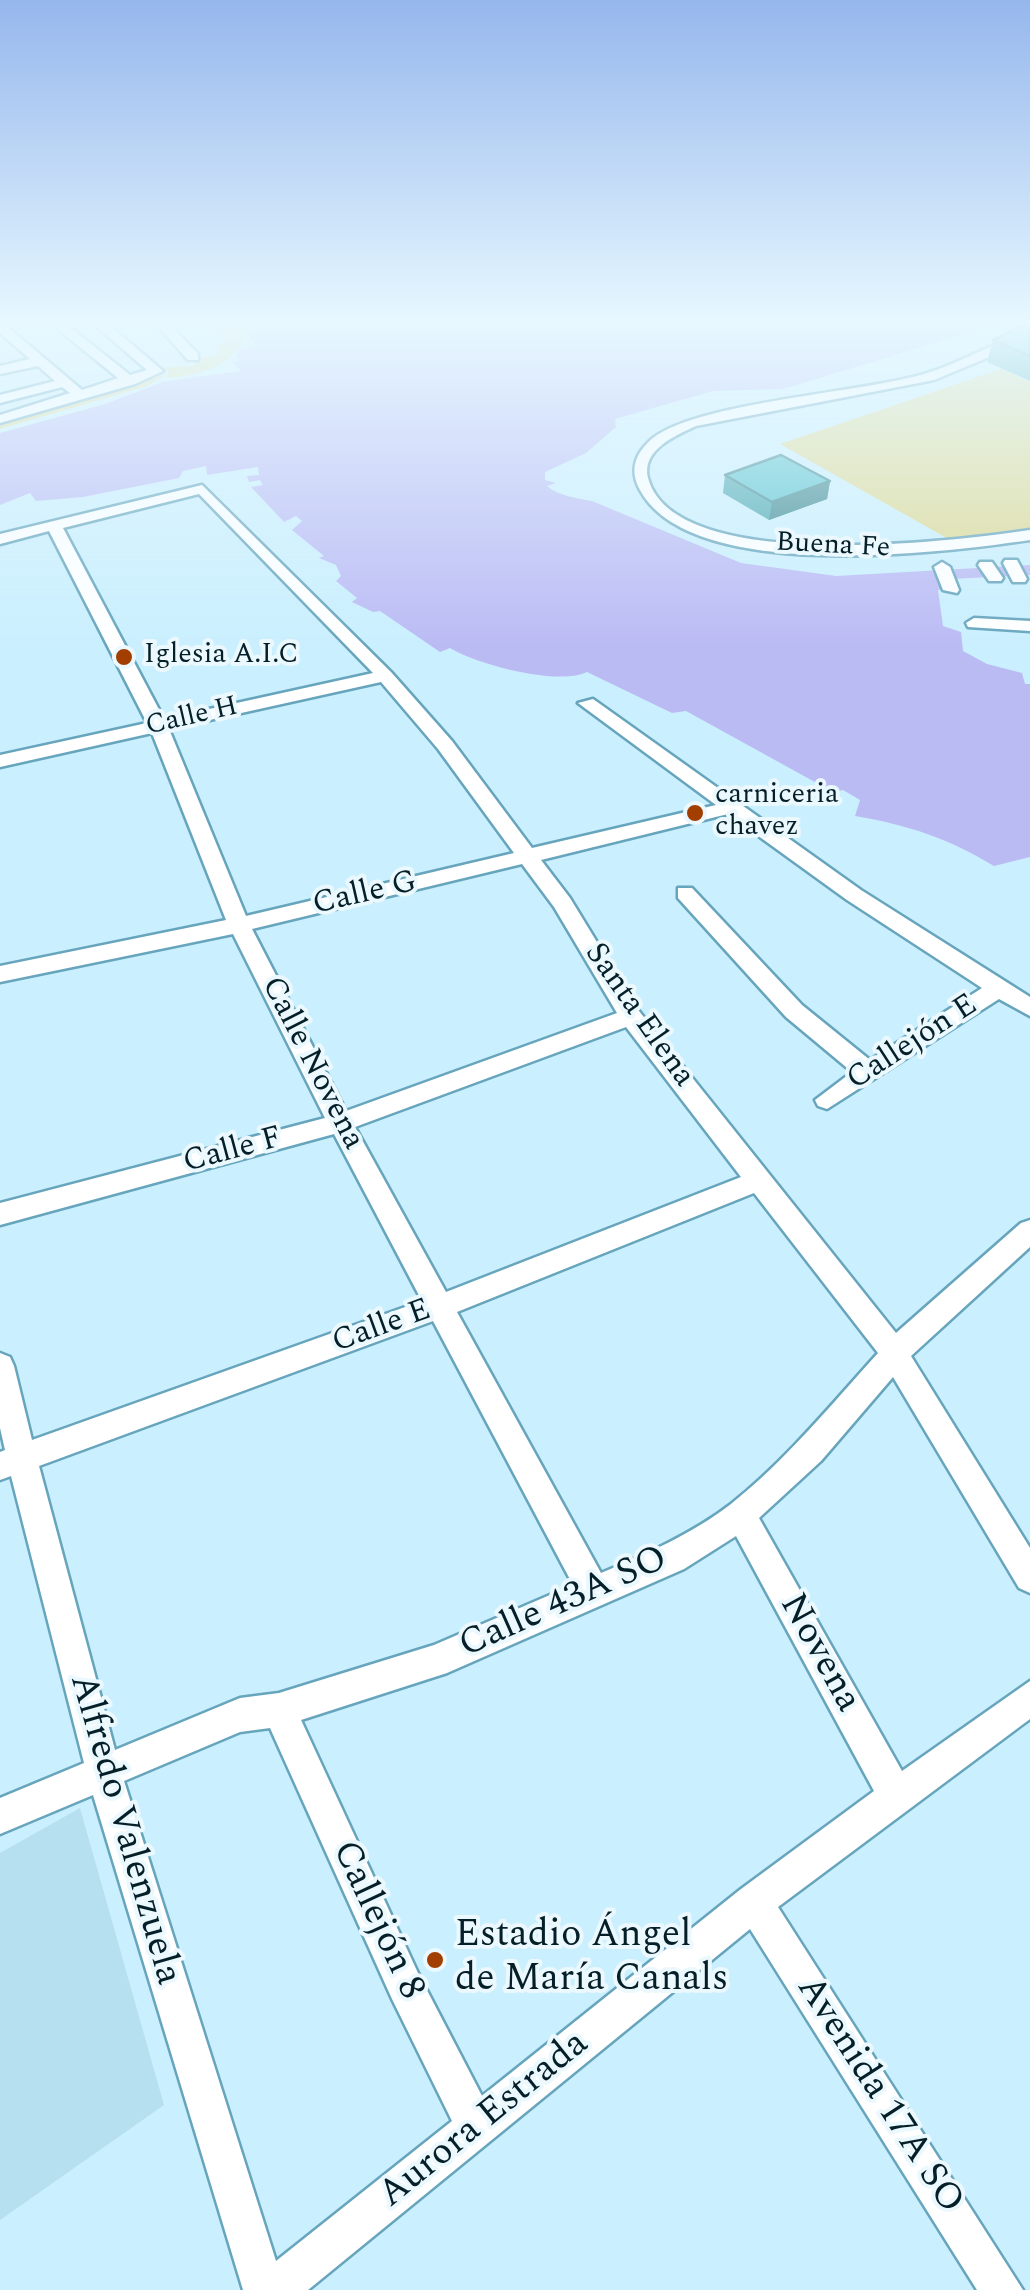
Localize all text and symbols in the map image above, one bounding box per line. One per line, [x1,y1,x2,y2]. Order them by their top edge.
street label: Buena Fe [775,527,891,567]
place label: Iglesia A.I.C [144,640,299,674]
marker: Iglesia A.I.C [113,646,135,668]
street label: Calle H [143,691,241,745]
place label: carniceria chavez [715,780,839,846]
marker: carniceria chavez [684,802,706,824]
street label: Calle G [309,864,421,926]
street label: Santa Elena [574,937,702,1095]
street label: Calle Novena [251,971,371,1157]
street label: Callejón E [841,988,985,1100]
street label: Calle F [179,1120,287,1184]
street label: Calle E [328,1293,436,1363]
street label: Calle 43A SO [453,1538,675,1670]
street label: Novena [767,1587,869,1721]
street label: Alfredo Valenzuela [57,1669,189,1991]
street label: Callejón 8 [319,1834,433,2008]
place label: Estadio Ángel de María Canals [455,1915,728,2005]
marker: Estadio Ángel de María Canals [424,1949,446,1971]
street label: Avenida 17A SO [784,1969,972,2223]
street label: Aurora Estrada [371,2022,599,2220]

